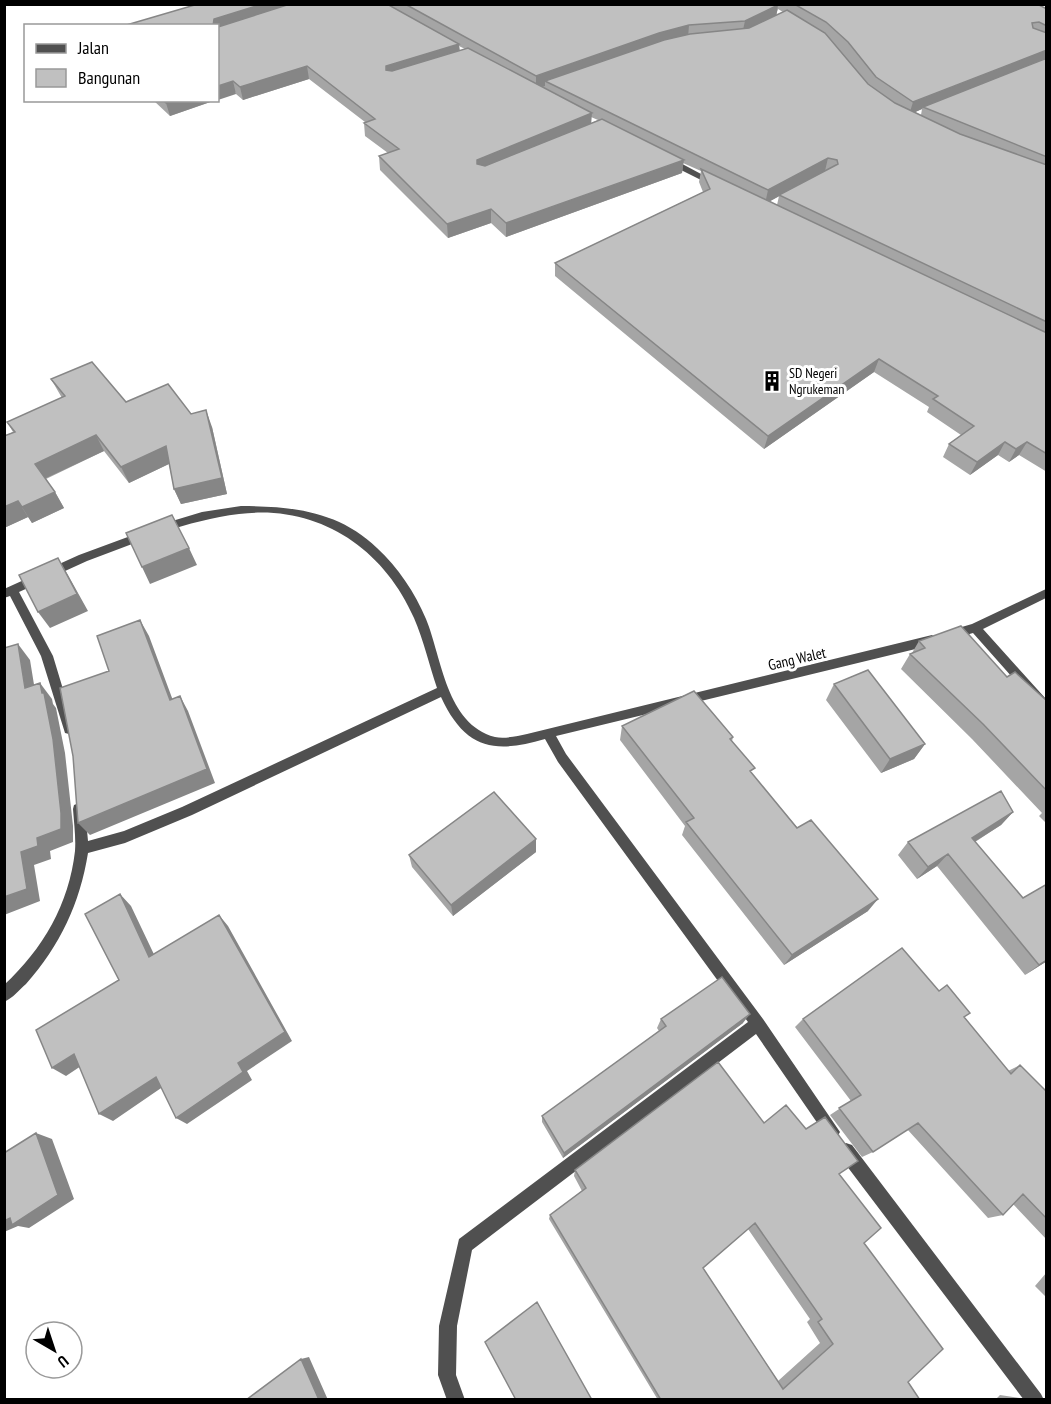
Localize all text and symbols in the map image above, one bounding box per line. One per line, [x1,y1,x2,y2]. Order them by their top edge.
legend [24,24,219,102]
text: Jalan [77,36,109,59]
text: Bangunan [78,66,140,89]
place label: SD Negeri Ngrukeman [789,364,844,398]
building icon: SD Negeri Ngrukeman [760,369,784,393]
street label: Gang Walet [766,643,828,674]
north arrow [24,1320,84,1380]
text: U [54,1351,73,1372]

